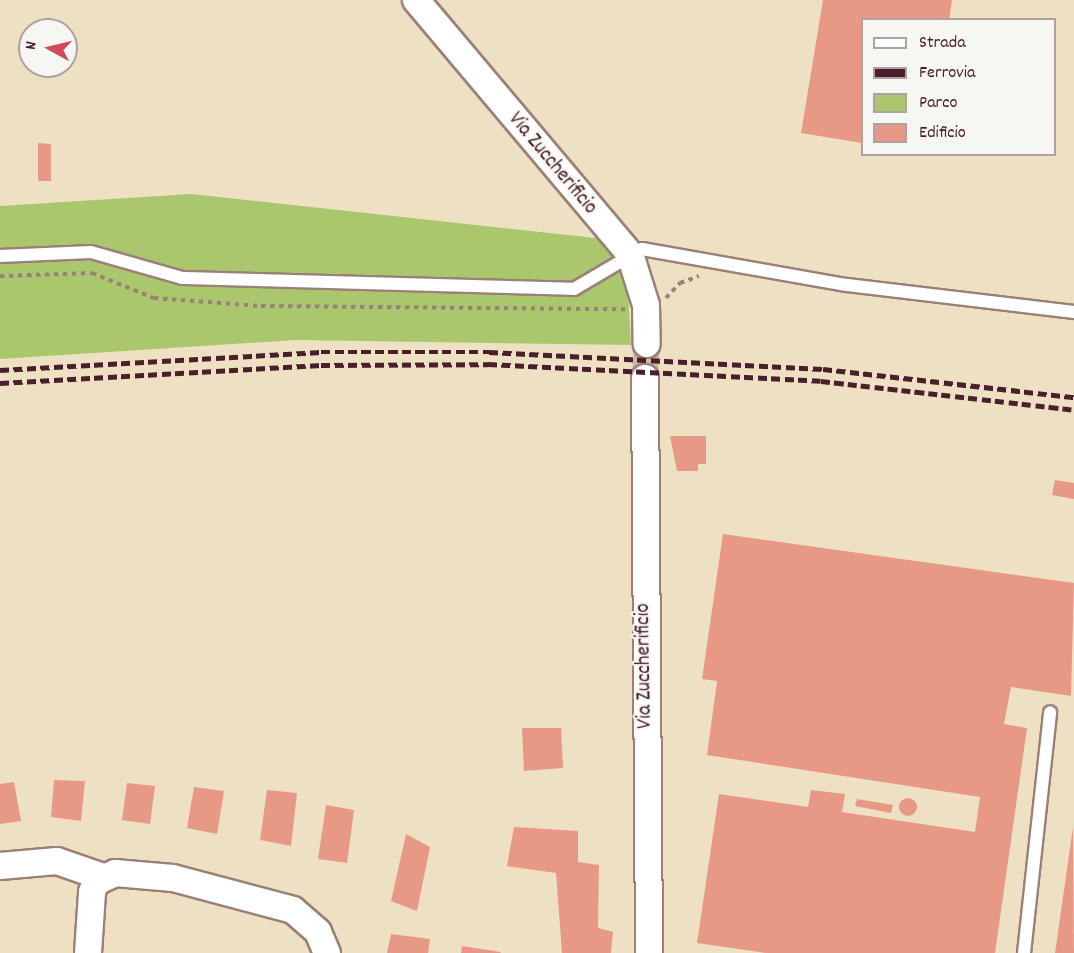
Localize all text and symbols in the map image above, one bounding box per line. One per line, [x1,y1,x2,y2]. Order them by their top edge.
north arrow [18,18,78,78]
legend [861,18,1056,156]
text: Strada [919,31,966,56]
text: N [20,40,44,51]
text: Ferrovia [919,61,976,86]
text: Parco [919,91,958,116]
street label: Via Zuccherificio [502,108,602,220]
text: Edificio [919,121,966,146]
street label: Via Zuccherificio [631,603,659,729]

